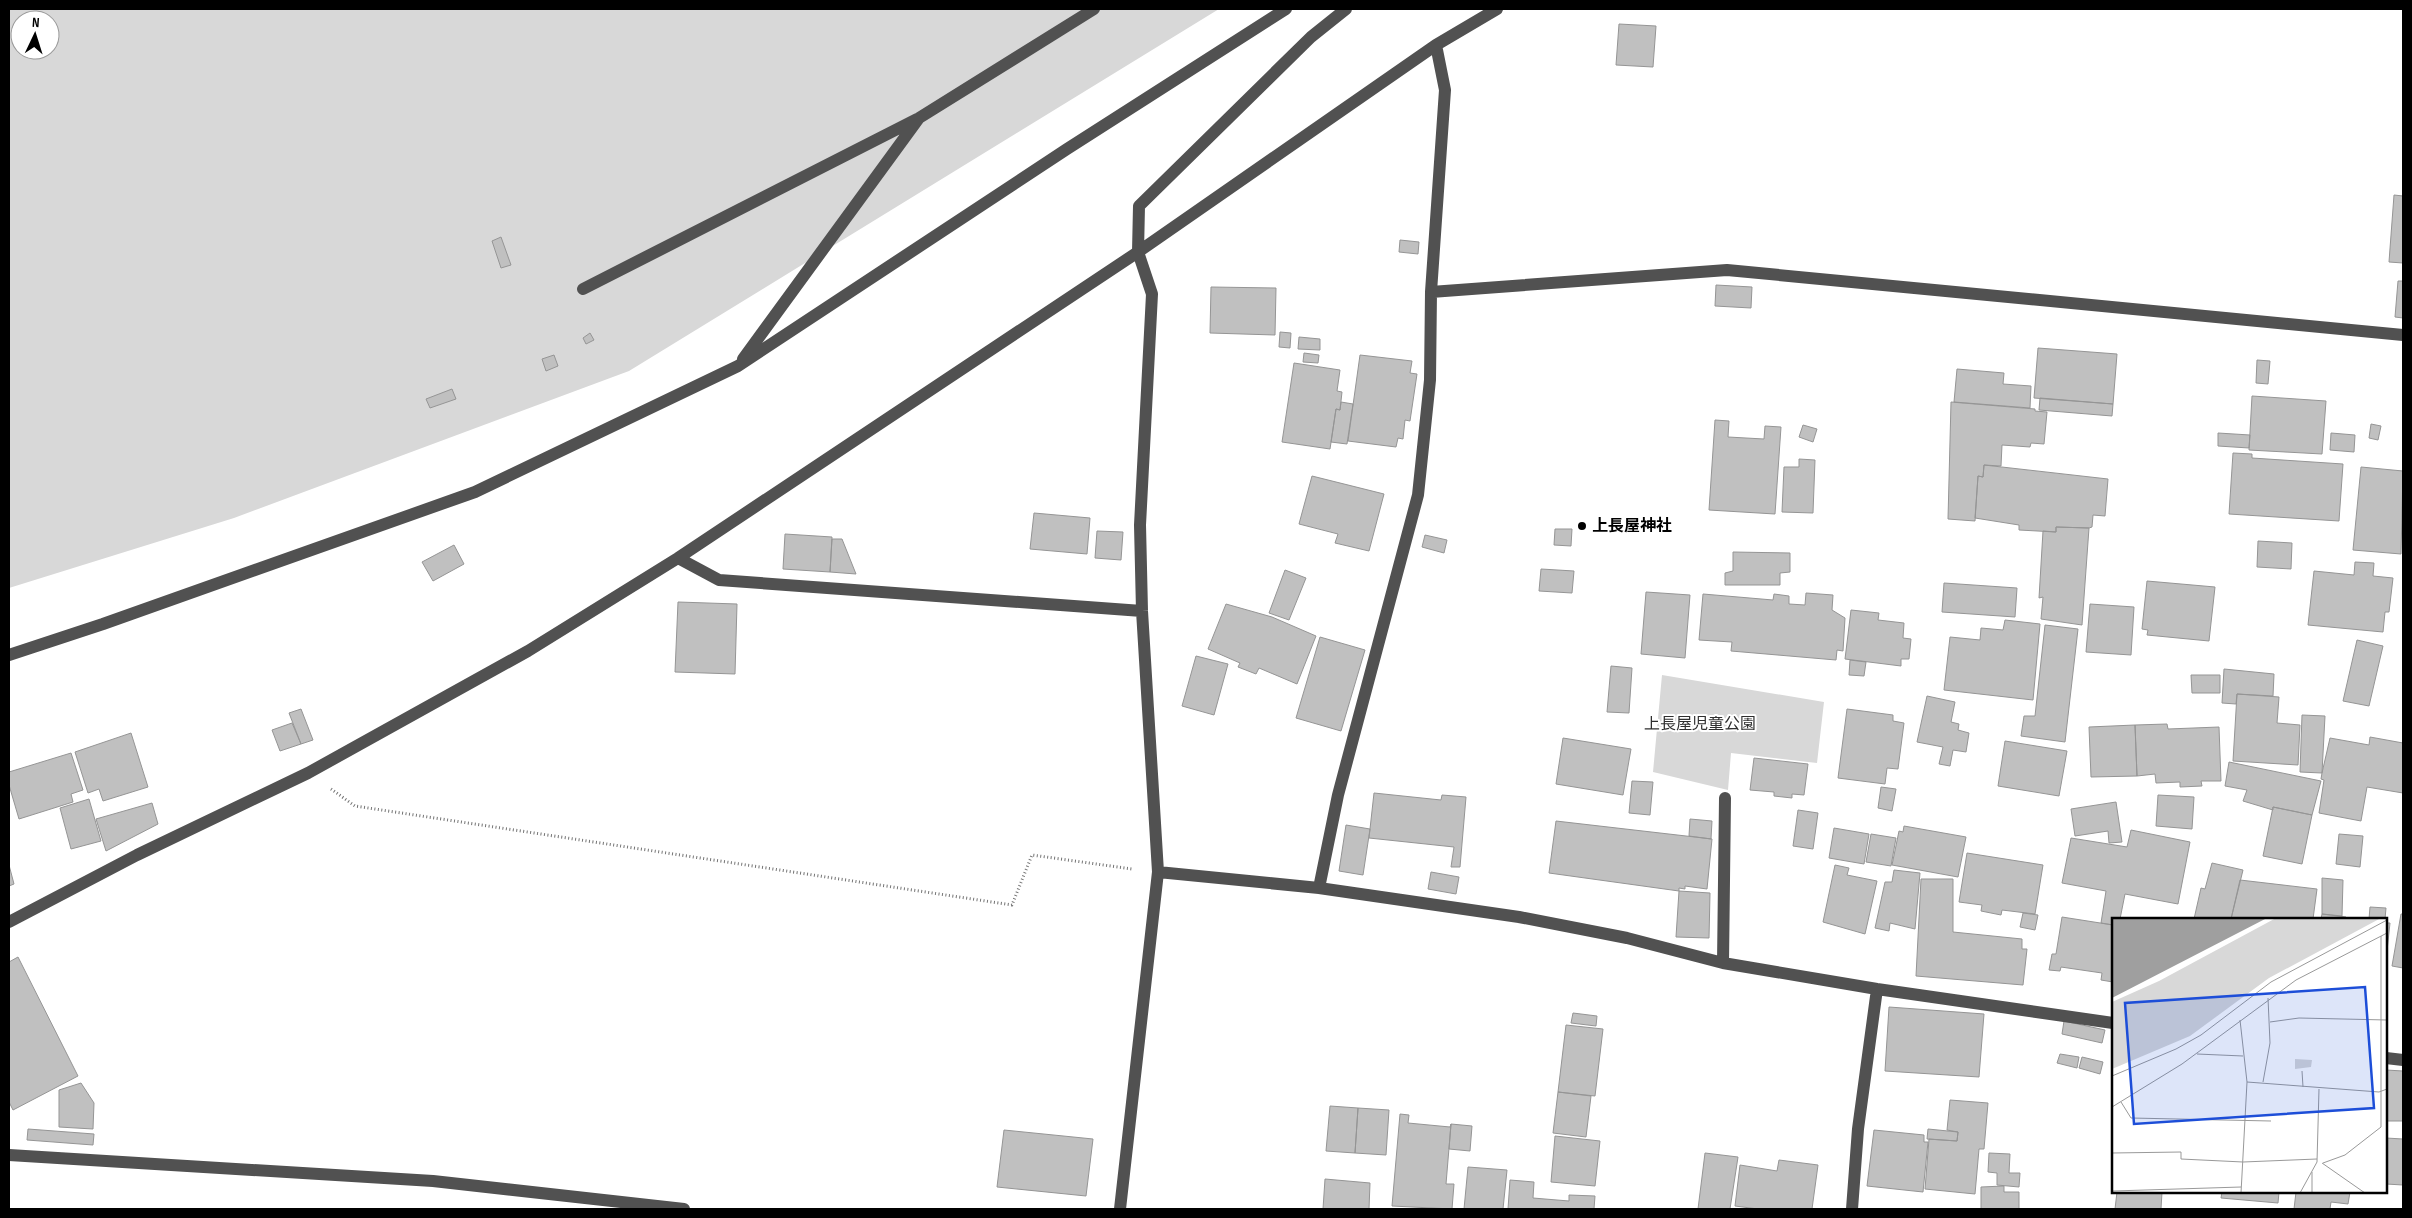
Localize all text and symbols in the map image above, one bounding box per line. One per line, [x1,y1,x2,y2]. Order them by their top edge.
north arrow [10,10,60,60]
text: N [32,14,40,31]
place label: 上長屋神社 [1592,516,1672,536]
marker: 上長屋神社 [1576,520,1588,532]
park label: 上長屋児童公園 [1644,715,1756,734]
inset map [2112,918,2387,1193]

